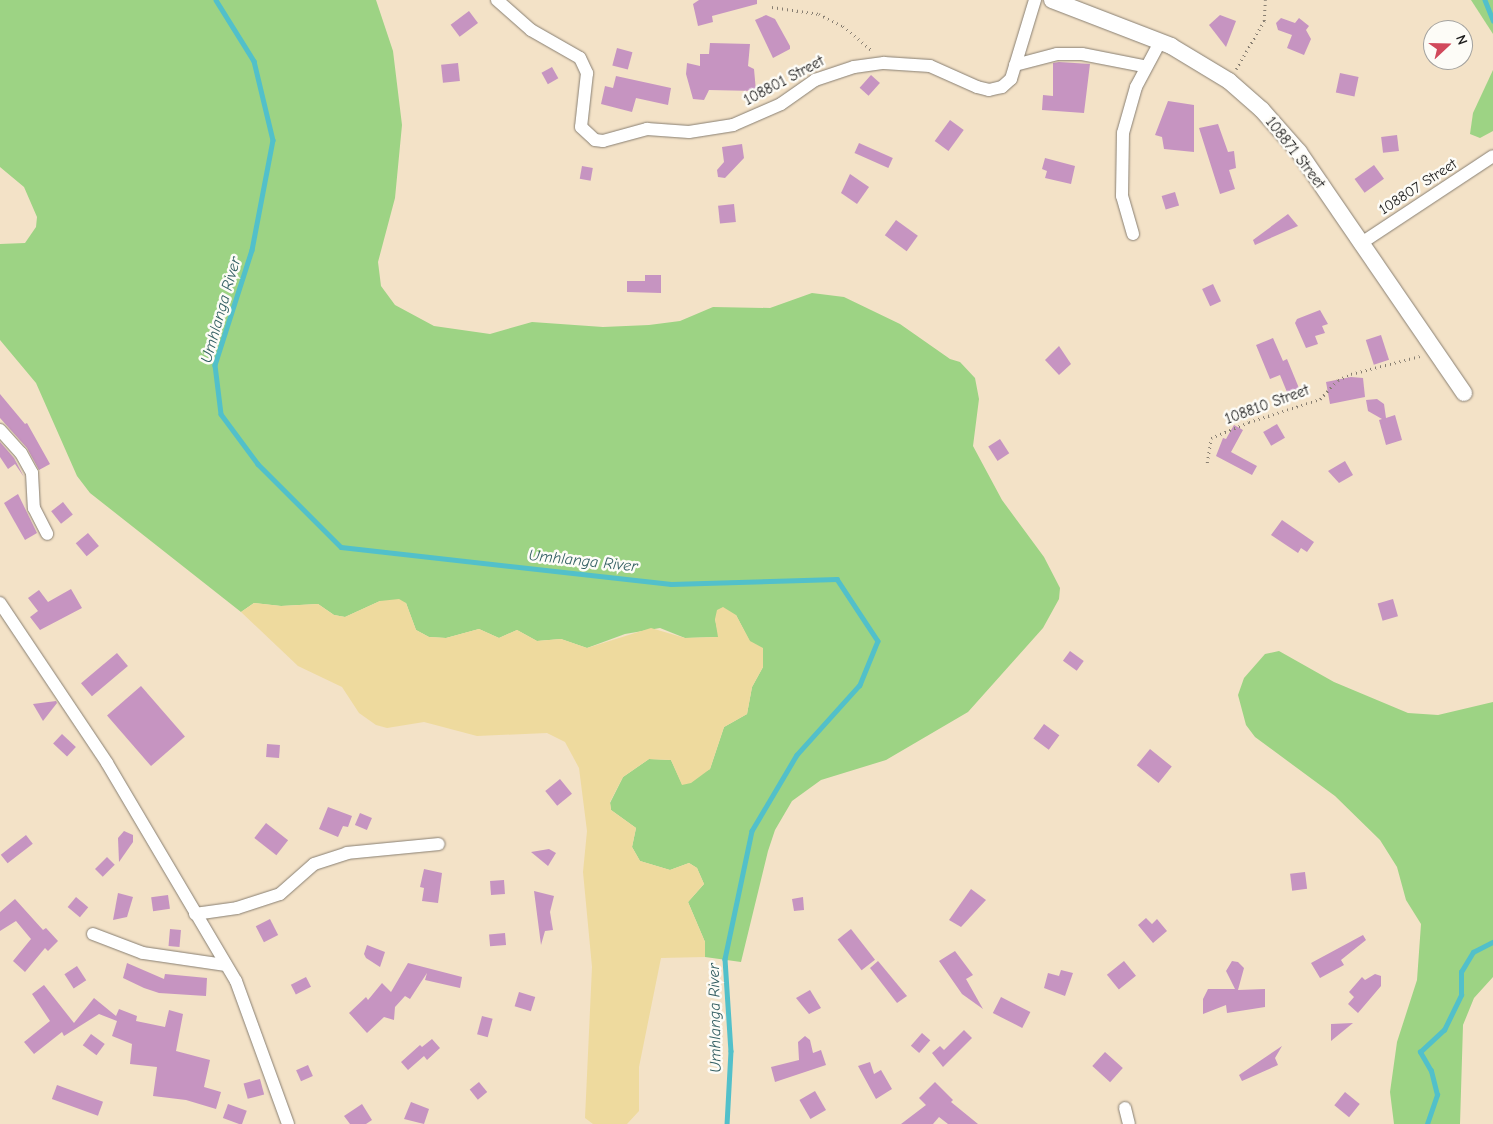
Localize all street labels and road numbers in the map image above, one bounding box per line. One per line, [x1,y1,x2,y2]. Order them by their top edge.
street label: 108801 Street [741,52,827,110]
street label: 108871 Street [1261,114,1329,192]
street label: 108807 Street [1376,155,1460,219]
street label: 108810 Street [1222,381,1312,429]

